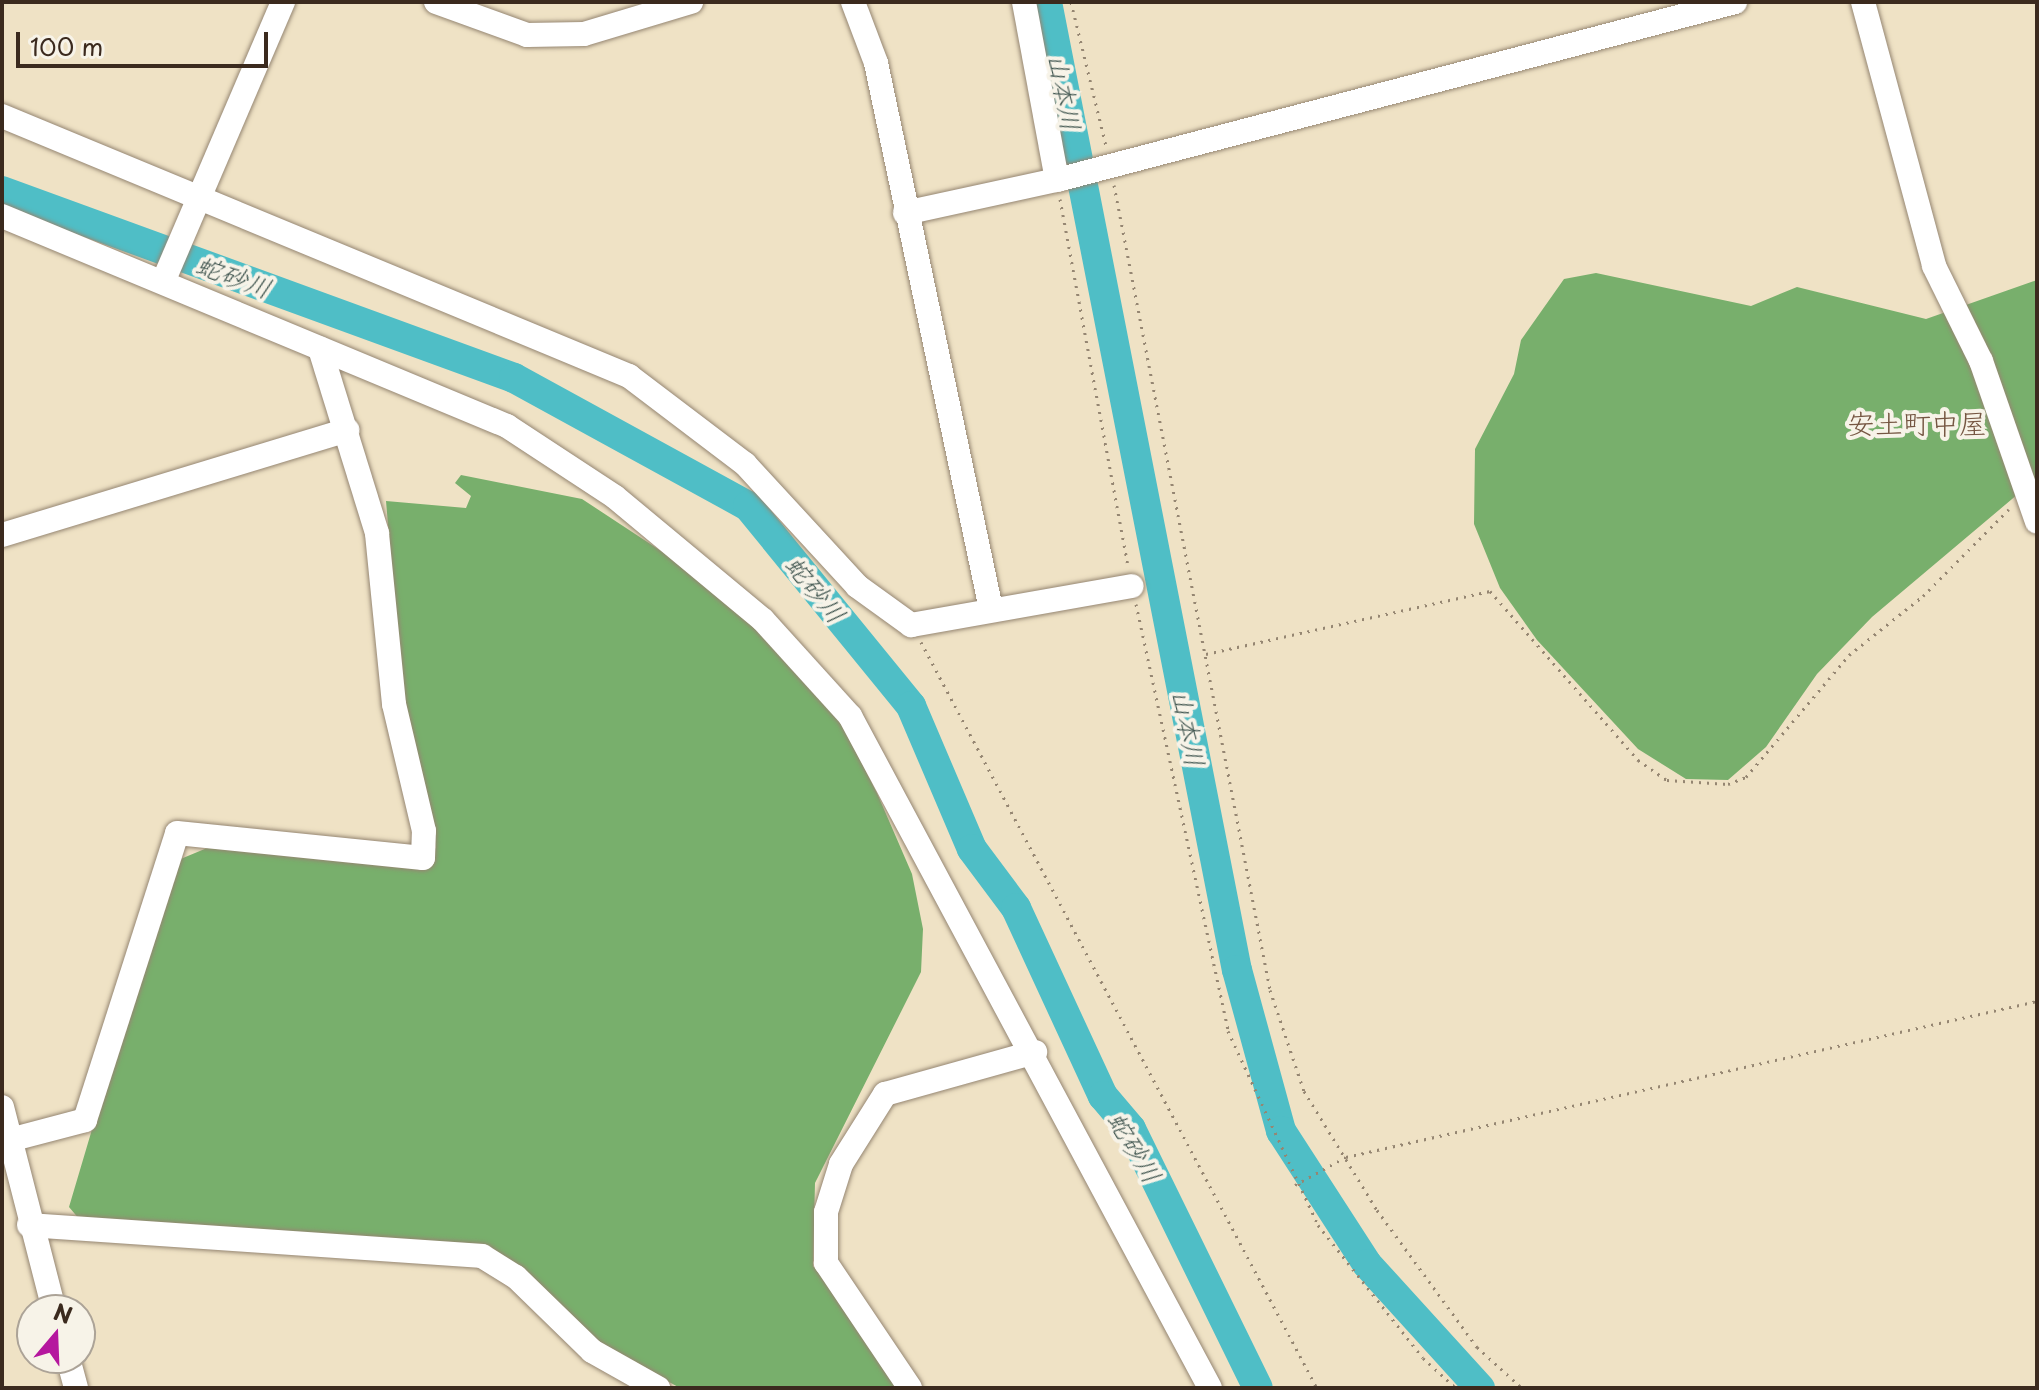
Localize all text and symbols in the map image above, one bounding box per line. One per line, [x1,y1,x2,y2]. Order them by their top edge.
scale bar [20,16,272,66]
text: 100 m [30,28,103,64]
water label: 山本川 [1042,51,1088,133]
water label: 蛇砂川 [192,248,276,304]
district label: 安土町中屋 [1847,406,1987,440]
water label: 蛇砂川 [779,549,853,629]
water label: 山本川 [1166,687,1212,769]
water label: 蛇砂川 [1102,1106,1168,1188]
north arrow [16,1294,96,1374]
text: N [50,1294,77,1331]

